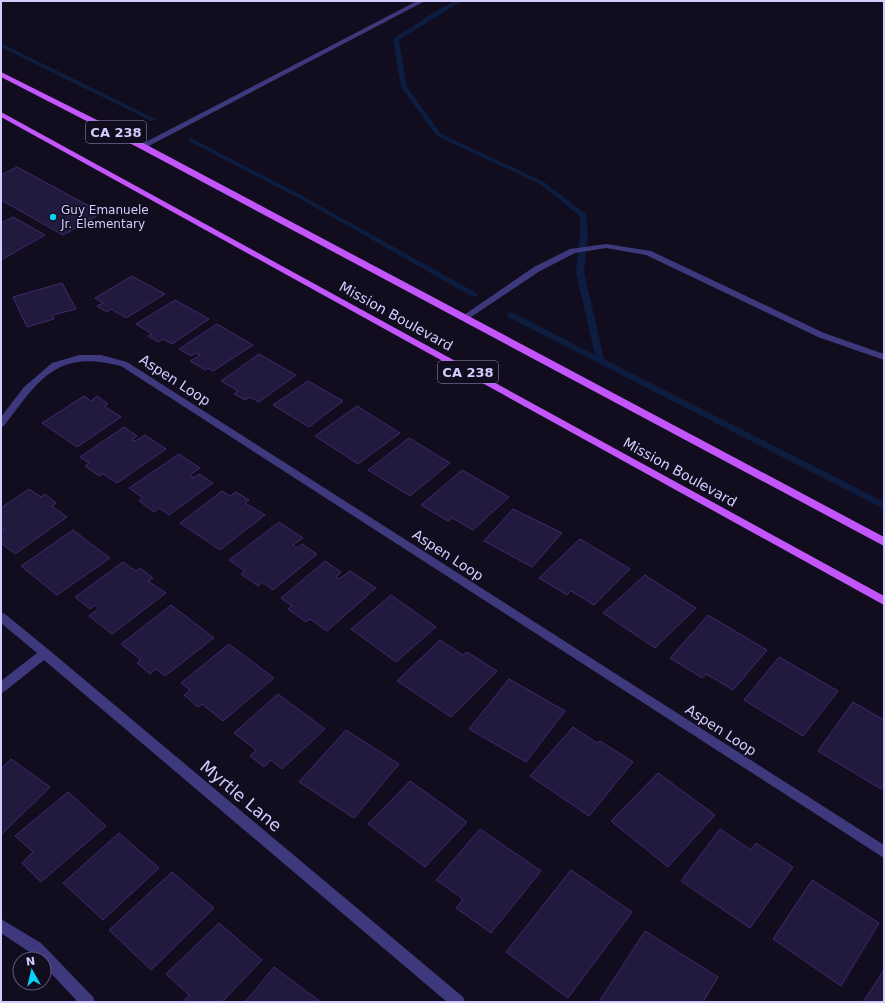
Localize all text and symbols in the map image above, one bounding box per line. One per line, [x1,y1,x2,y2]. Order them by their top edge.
road number: CA 238 [86,121,146,143]
place label: Guy Emanuele Jr. Elementary [60,203,149,231]
marker: Guy Emanuele Jr. Elementary [48,212,58,222]
street label: Mission Boulevard [337,278,455,354]
street label: Aspen Loop [137,351,214,409]
road number: CA 238 [438,361,498,383]
street label: Mission Boulevard [621,434,739,510]
street label: Aspen Loop [410,526,487,584]
street label: Aspen Loop [683,701,760,759]
street label: Myrtle Lane [196,756,286,836]
north arrow [12,951,52,991]
text: N [25,955,36,969]

